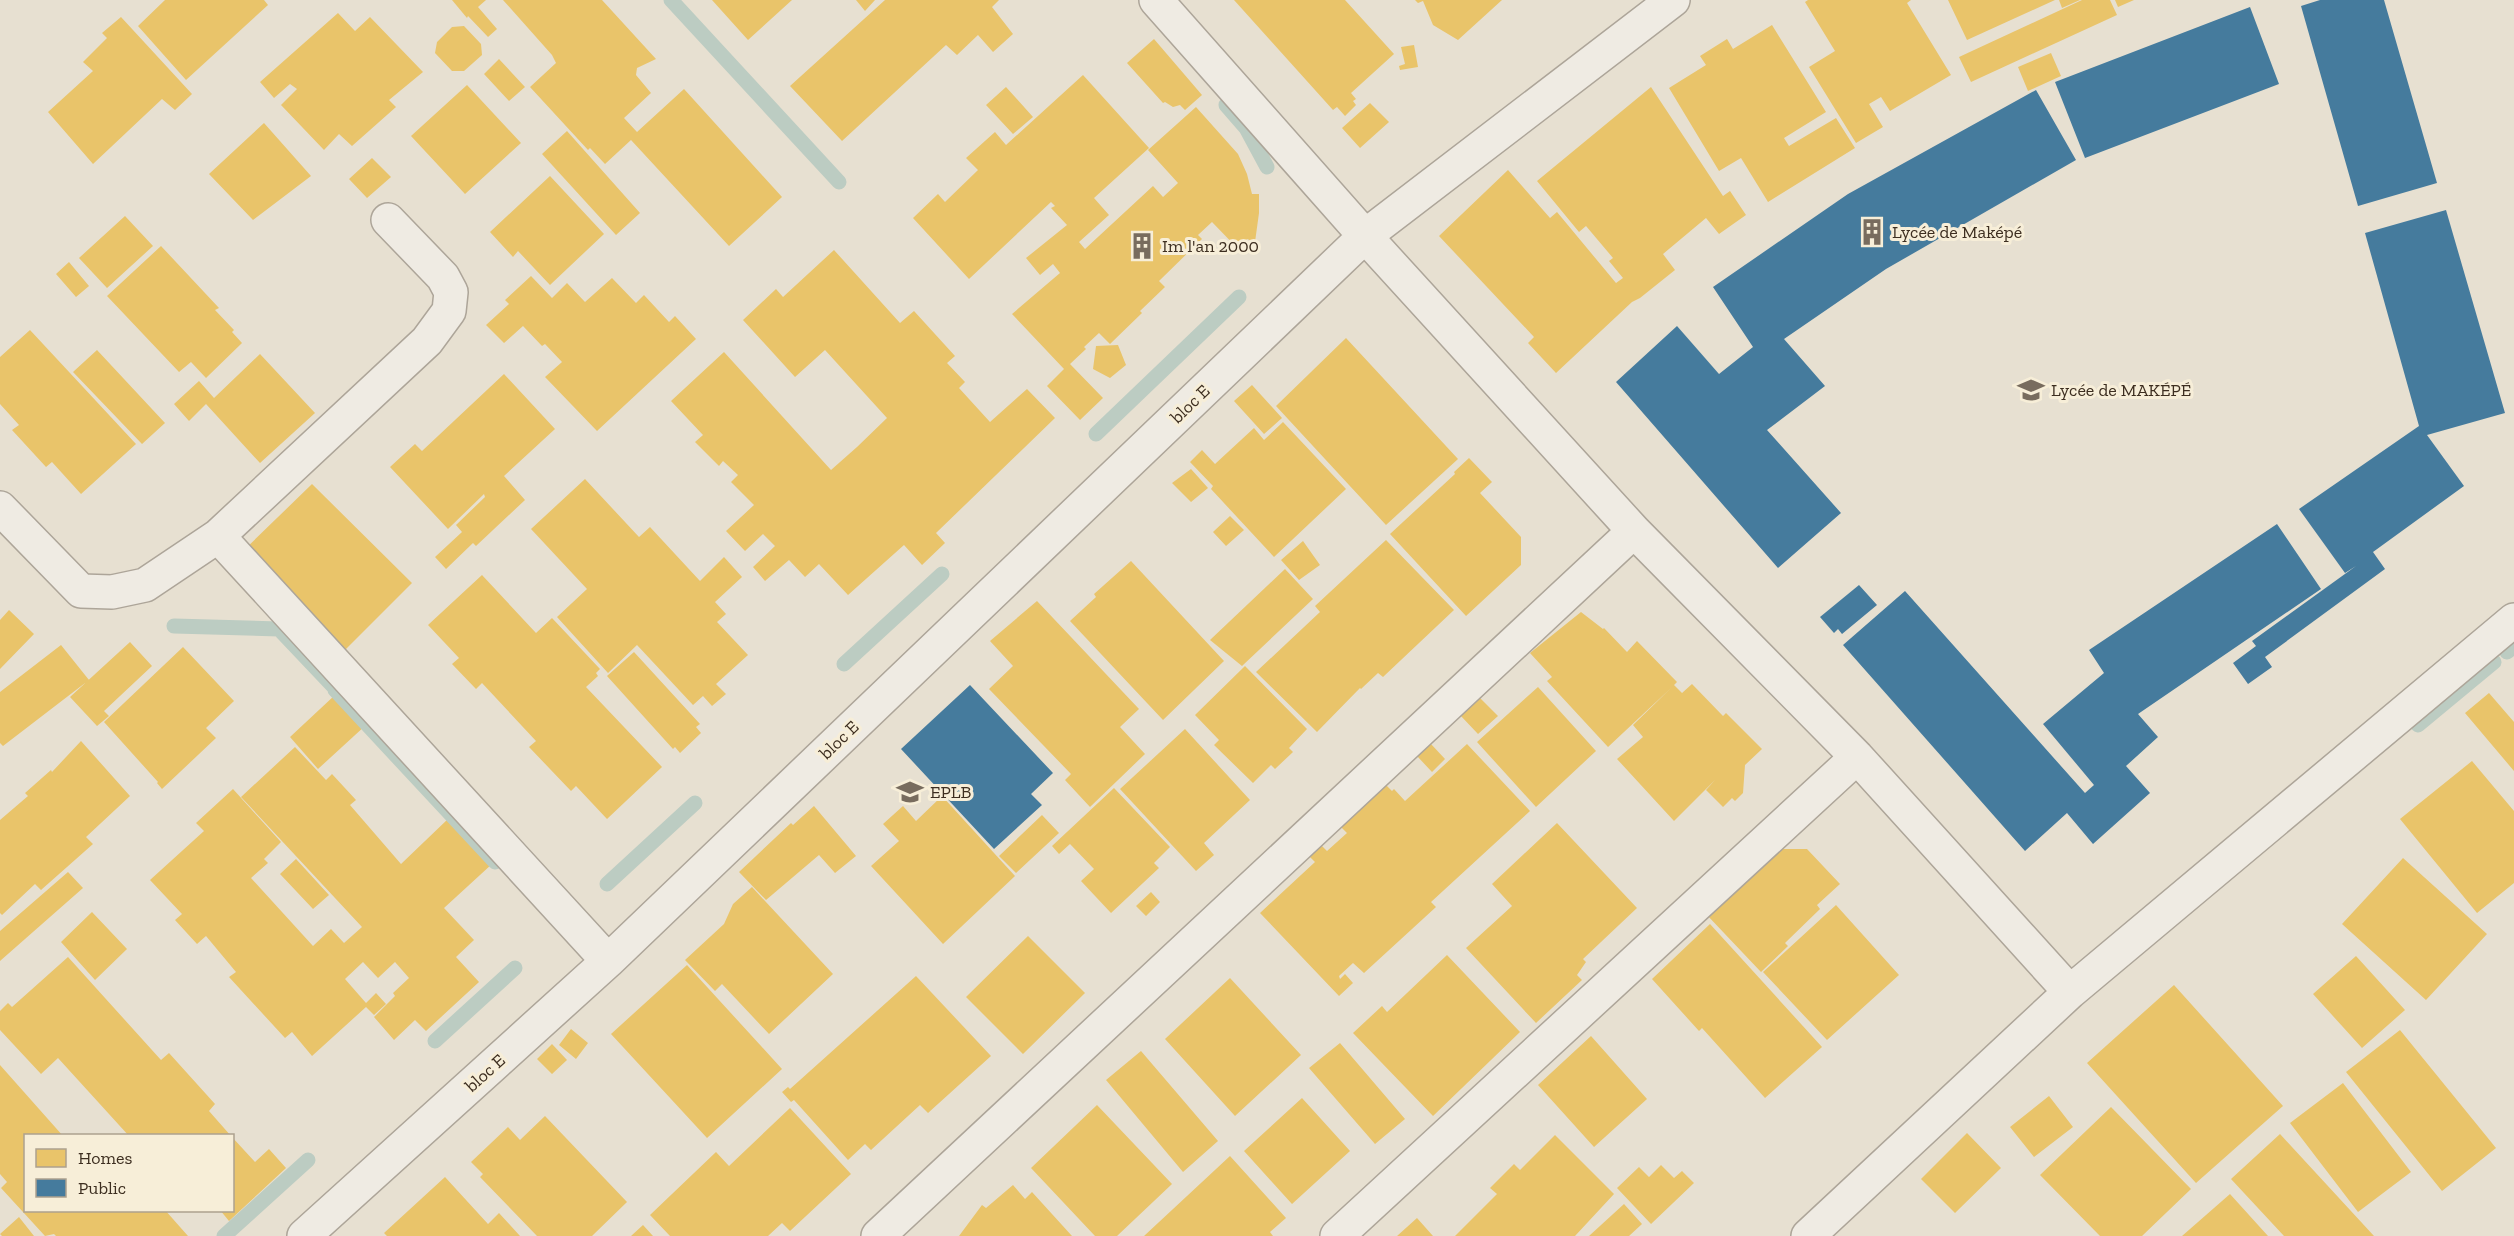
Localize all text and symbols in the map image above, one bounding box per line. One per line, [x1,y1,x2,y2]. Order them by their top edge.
building icon: Lycée de Maképé [1857,217,1887,247]
place label: Lycée de Maképé [1892,221,2022,243]
building icon: Im l'an 2000 [1127,231,1157,261]
place label: Im l'an 2000 [1162,235,1259,257]
school or university icon: Lycée de MAKÉPÉ [2016,375,2046,405]
place label: Lycée de MAKÉPÉ [2051,379,2191,401]
street label: bloc E [1165,380,1214,429]
street label: bloc E [814,716,863,765]
school or university icon: EPLB [895,777,925,807]
place label: EPLB [930,781,972,803]
street label: bloc E [460,1049,510,1097]
legend [24,1134,234,1212]
text: Homes [78,1147,132,1169]
text: Public [78,1177,126,1199]

